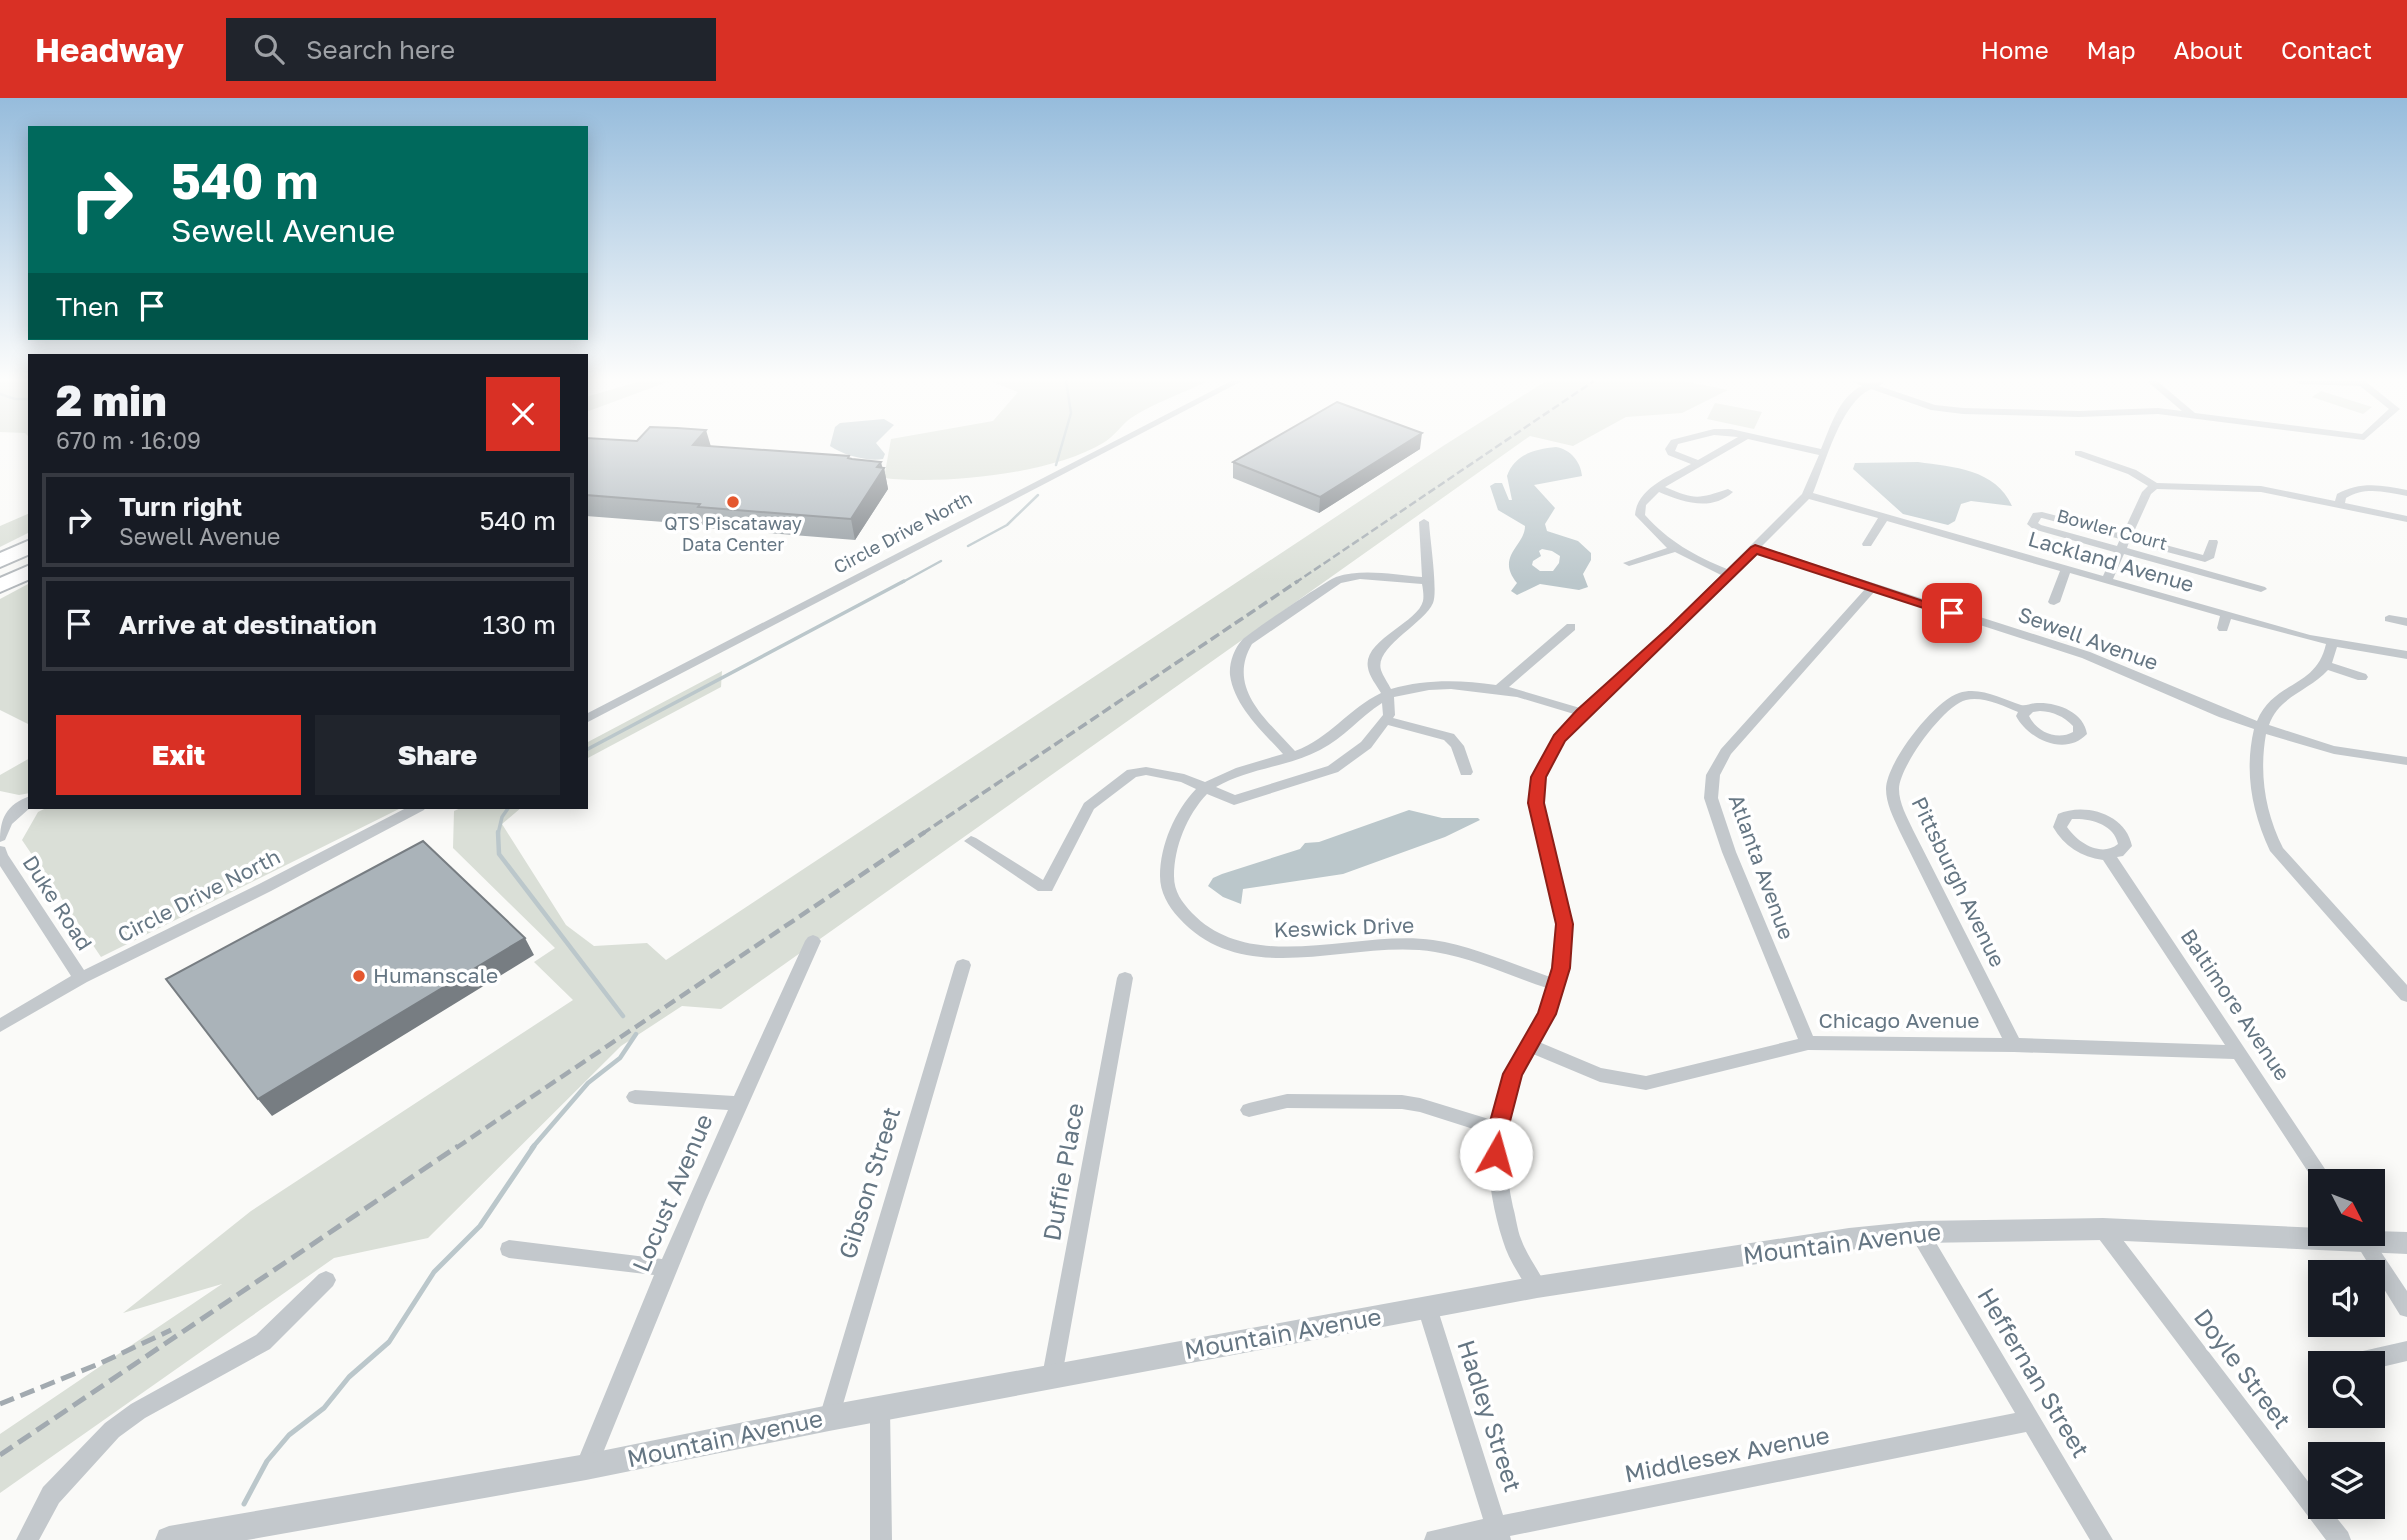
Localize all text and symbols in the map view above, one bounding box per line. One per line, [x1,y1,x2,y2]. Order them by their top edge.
search box [226,18,716,81]
text: Headway [35,30,184,69]
icon: search [250,30,288,68]
text: Search here [306,34,455,65]
text: Home [1981,35,2049,64]
text: Map [2087,35,2136,64]
text: About [2174,35,2243,64]
text: Contact [2281,35,2372,64]
text: 540 m [171,151,319,210]
icon: right [56,154,147,245]
text: Sewell Avenue [171,211,395,249]
icon: arrive [133,287,171,325]
text: Then [56,291,119,322]
text: 2 min [56,375,167,425]
button: close [486,377,560,451]
text: 670 m · 16:09 [56,426,201,454]
street label: Circle Drive North [830,486,975,578]
text: Turn right [119,491,242,522]
marker: QTS Piscataway Data Center [725,494,741,510]
icon: right [60,501,98,539]
street label: Bowler Court [2055,504,2170,554]
text: 540 m [479,505,556,536]
place label: QTS Piscataway Data Center [664,512,802,555]
text: Sewell Avenue [119,522,280,550]
street label: Lackland Avenue [2025,525,2197,597]
pin [1922,583,1982,643]
icon: arrive [1933,594,1971,632]
street label: Sewell Avenue [2015,601,2162,675]
icon: arrive [60,605,98,643]
text: Arrive at destination [119,609,377,640]
text: 130 m [483,609,556,640]
button: Exit [56,715,301,795]
button: Share [315,715,560,795]
street label: Atlanta Avenue [1724,791,1800,943]
street label: Pittsburgh Avenue [1906,792,2011,971]
street label: Circle Drive North [113,843,284,947]
street label: Duke Road [18,850,98,955]
street label: Keswick Drive [1273,912,1415,942]
street label: Baltimore Avenue [2176,924,2296,1085]
place label: Humanscale [373,962,498,988]
marker: Humanscale [351,968,367,984]
street label: Chicago Avenue [1818,1007,1980,1033]
street label: Duffie Place [1036,1101,1089,1243]
street label: Gibson Street [832,1103,905,1262]
street label: Locust Avenue [625,1109,718,1276]
position arrow [1459,1117,1533,1191]
north arrow [2308,1169,2385,1246]
map controls [2308,1169,2385,1519]
street label: Mountain Avenue [1741,1216,1942,1269]
button: sound [2308,1260,2385,1337]
street label: Heffernan Street [1972,1282,2096,1462]
street label: Mountain Avenue [1182,1301,1383,1364]
street label: Doyle Street [2189,1302,2298,1434]
street label: Hadley Street [1452,1336,1529,1495]
button: search [2308,1351,2385,1428]
street label: Mountain Avenue [624,1403,825,1472]
street label: Middlesex Avenue [1622,1419,1832,1488]
button: layers [2308,1442,2385,1519]

